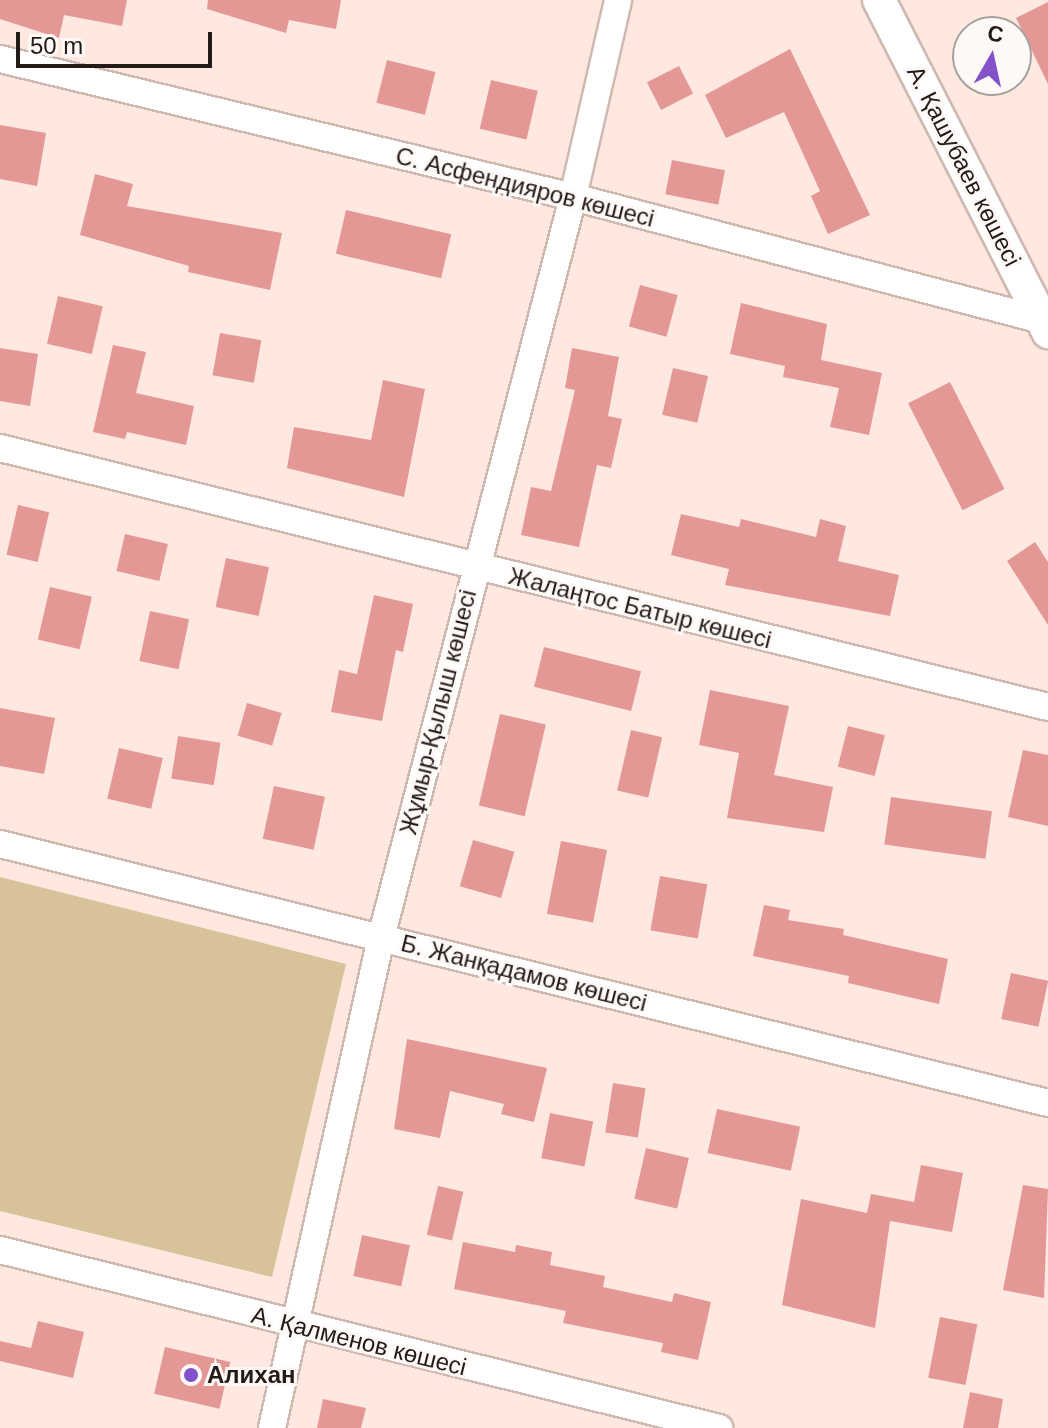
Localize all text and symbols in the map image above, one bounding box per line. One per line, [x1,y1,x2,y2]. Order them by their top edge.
scale bar [20,16,216,66]
north arrow [952,16,1032,96]
text: С [986,20,1005,47]
text: 50 m [30,32,83,59]
street label: А. Қашубаев көшесі [901,61,1027,271]
street label: С. Асфендияров көшесі [393,141,657,233]
street label: Жалаңтос Батыр көшесі [506,561,774,655]
street label: Жұмыр-Қылыш көшесі [394,587,482,837]
street label: Б. Жанқадамов көшесі [398,929,650,1017]
street label: А. Қалменов көшесі [249,1300,469,1382]
place label: Алихан [207,1361,296,1389]
marker: Алихан [182,1366,200,1384]

